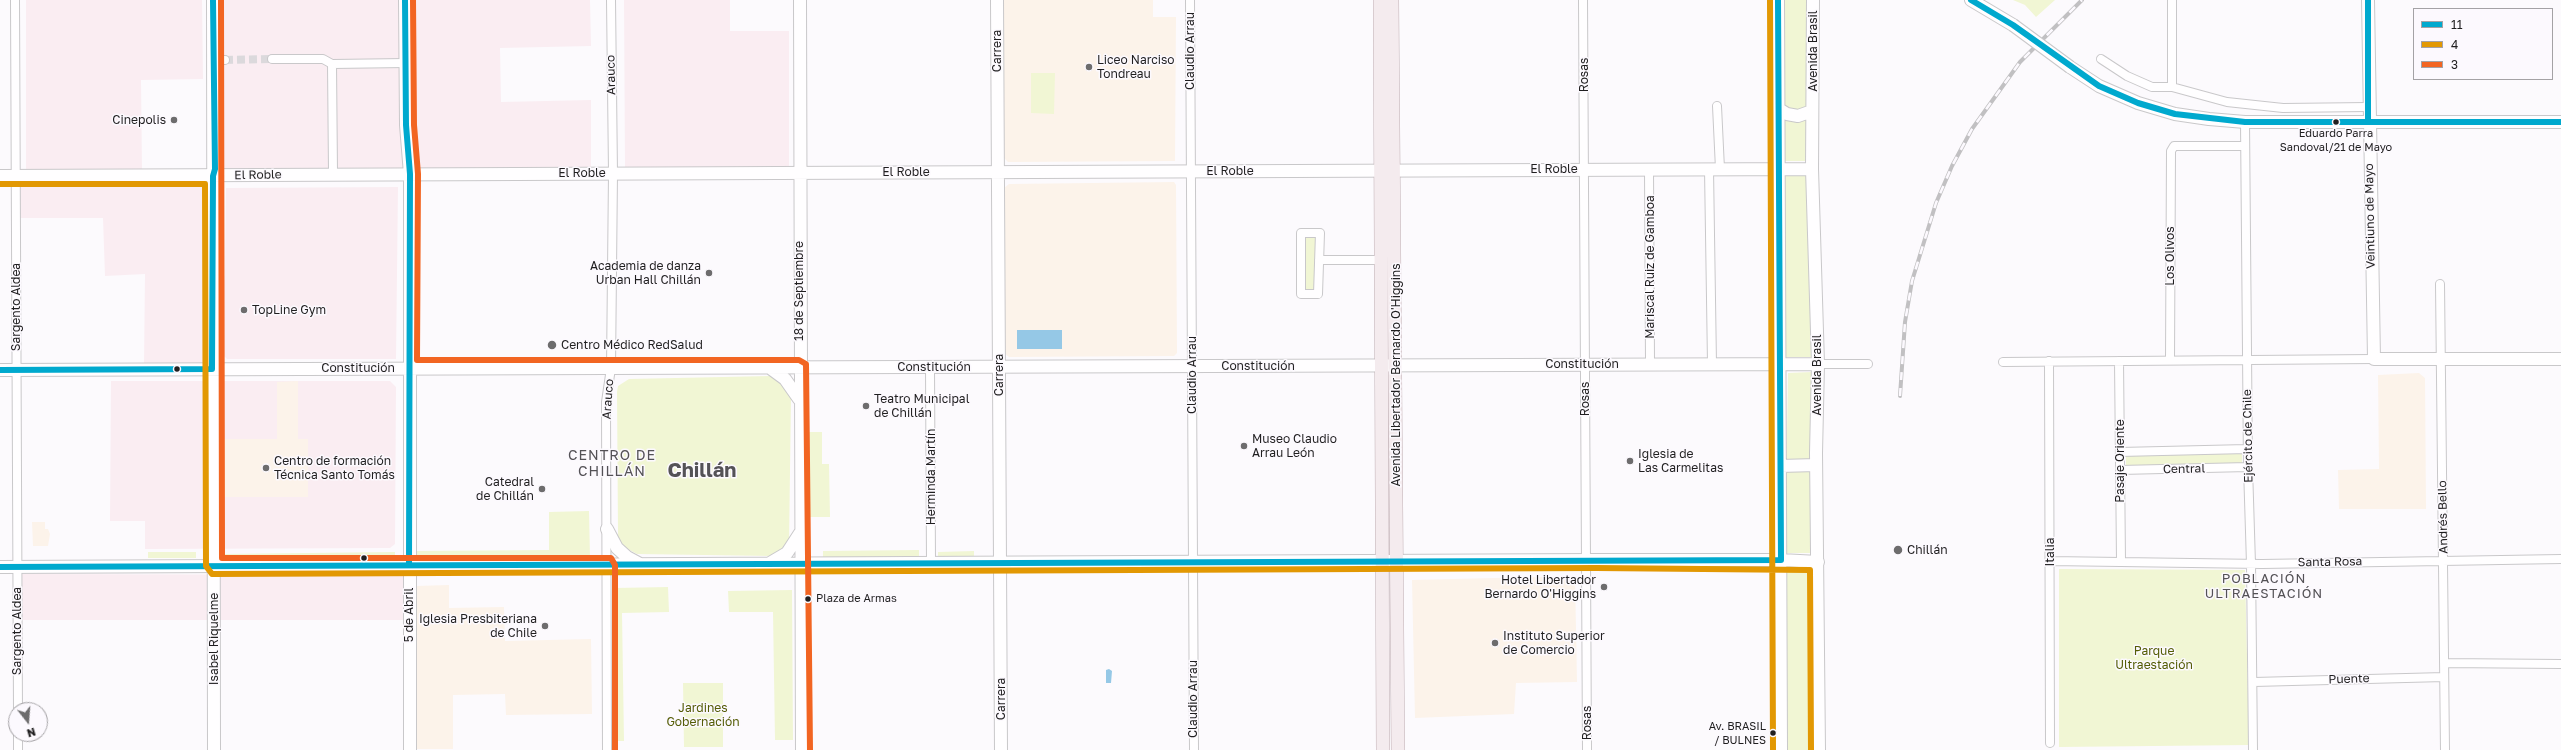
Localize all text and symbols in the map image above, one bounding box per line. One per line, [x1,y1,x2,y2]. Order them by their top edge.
legend [2413,8,2553,80]
street label: Avenida Brasil [1806,10,1820,92]
street label: Claudio Arrau [1183,12,1197,90]
text: 11 [2451,17,2463,32]
street label: Carrera [990,30,1004,72]
text: 4 [2451,37,2458,52]
place label: Liceo Narciso Tondreau [1097,53,1175,81]
street label: Arauco [603,55,619,95]
text: 3 [2451,57,2458,72]
street label: Rosas [1577,58,1591,92]
marker: Liceo Narciso Tondreau [1084,62,1094,72]
place label: Cinepolis [112,113,166,127]
marker: Cinepolis [169,115,179,125]
marker: Eduardo Parra Sandoval/21 de Mayo [2331,117,2341,127]
place label: Eduardo Parra Sandoval/21 de Mayo [2280,127,2392,153]
street label: El Roble [1530,162,1578,176]
street label: Veintiuno de Mayo [2362,163,2378,269]
street label: El Roble [1206,164,1254,178]
street label: El Roble [882,165,930,179]
street label: El Roble [558,166,606,180]
street label: El Roble [234,167,282,183]
street label: Mariscal Ruiz de Gamboa [1643,195,1657,339]
street label: Los Olivos [2163,226,2177,286]
street label: 18 de Septiembre [792,241,806,341]
place label: Academia de danza Urban Hall Chillán [590,259,701,287]
street label: Sargento Aldea [9,263,23,351]
street label: Avenida Libertador Bernardo O'Higgins [1389,263,1403,487]
marker: Academia de danza Urban Hall Chillán [704,268,714,278]
place label: TopLine Gym [252,303,326,317]
marker: TopLine Gym [239,305,249,315]
street label: Avenida Brasil [1810,334,1824,416]
street label: Claudio Arrau [1185,336,1199,414]
place label: Centro Médico RedSalud [561,338,703,352]
marker: Centro Médico RedSalud [546,339,558,351]
street label: Carrera [992,354,1006,396]
street label: Constitución [1545,357,1619,371]
street label: Constitución [1221,359,1295,373]
street label: Constitución [897,360,971,374]
street label: Constitución [321,361,395,375]
unlabelled marker [172,364,182,374]
street label: Arauco [599,378,617,420]
street label: Rosas [1578,382,1592,416]
street label: Ejército de Chile [2240,389,2256,483]
place label: Teatro Municipal de Chillán [874,392,969,420]
marker: Teatro Municipal de Chillán [861,401,871,411]
street label: Pasaje Oriente [2113,419,2127,503]
street label: Herminda Martín [924,429,938,525]
place label: Museo Claudio Arrau León [1252,432,1337,460]
marker: Museo Claudio Arrau León [1239,441,1249,451]
place label: Iglesia de Las Carmelitas [1638,447,1723,475]
district label: CENTRO DE CHILLÁN [568,448,656,480]
place label: Centro de formación Técnica Santo Tomás [274,454,395,482]
marker: Iglesia de Las Carmelitas [1625,456,1635,466]
district label: Chillán [668,459,736,483]
street label: Central [2163,461,2205,477]
marker: Centro de formación Técnica Santo Tomás [261,463,271,473]
place label: Catedral de Chillán [476,475,534,503]
street label: Andrés Bello [2435,480,2451,554]
marker: Catedral de Chillán [537,484,547,494]
street label: Italia [2043,537,2057,567]
place label: Chillán [1907,543,1948,557]
marker: Chillán [1892,544,1904,556]
unlabelled marker [359,553,369,563]
street label: Santa Rosa [2298,554,2362,570]
district label: POBLACIÓN ULTRAESTACIÓN [2205,571,2323,602]
place label: Hotel Libertador Bernardo O'Higgins [1484,573,1596,601]
marker: Hotel Libertador Bernardo O'Higgins [1599,582,1609,592]
street label: Sargento Aldea [10,587,24,675]
street label: 5 de Abril [402,588,416,642]
place label: Plaza de Armas [816,592,897,606]
street label: Isabel Riquelme [207,593,221,685]
marker: Plaza de Armas [803,594,813,604]
place label: Iglesia Presbiteriana de Chile [419,612,537,640]
marker: Iglesia Presbiteriana de Chile [540,621,550,631]
place label: Instituto Superior de Comercio [1503,629,1605,657]
marker: Instituto Superior de Comercio [1490,638,1500,648]
park label: Parque Ultraestación [2115,644,2193,672]
street label: Claudio Arrau [1186,660,1200,738]
street label: Puente [2328,671,2370,687]
street label: Carrera [994,678,1008,720]
park label: Jardines Gobernación [666,701,740,729]
north arrow [8,702,48,742]
street label: Rosas [1580,706,1594,740]
place label: Av. BRASIL / BULNES [1709,720,1766,746]
text: N [25,726,37,740]
marker: Av. BRASIL / BULNES [1768,728,1778,738]

